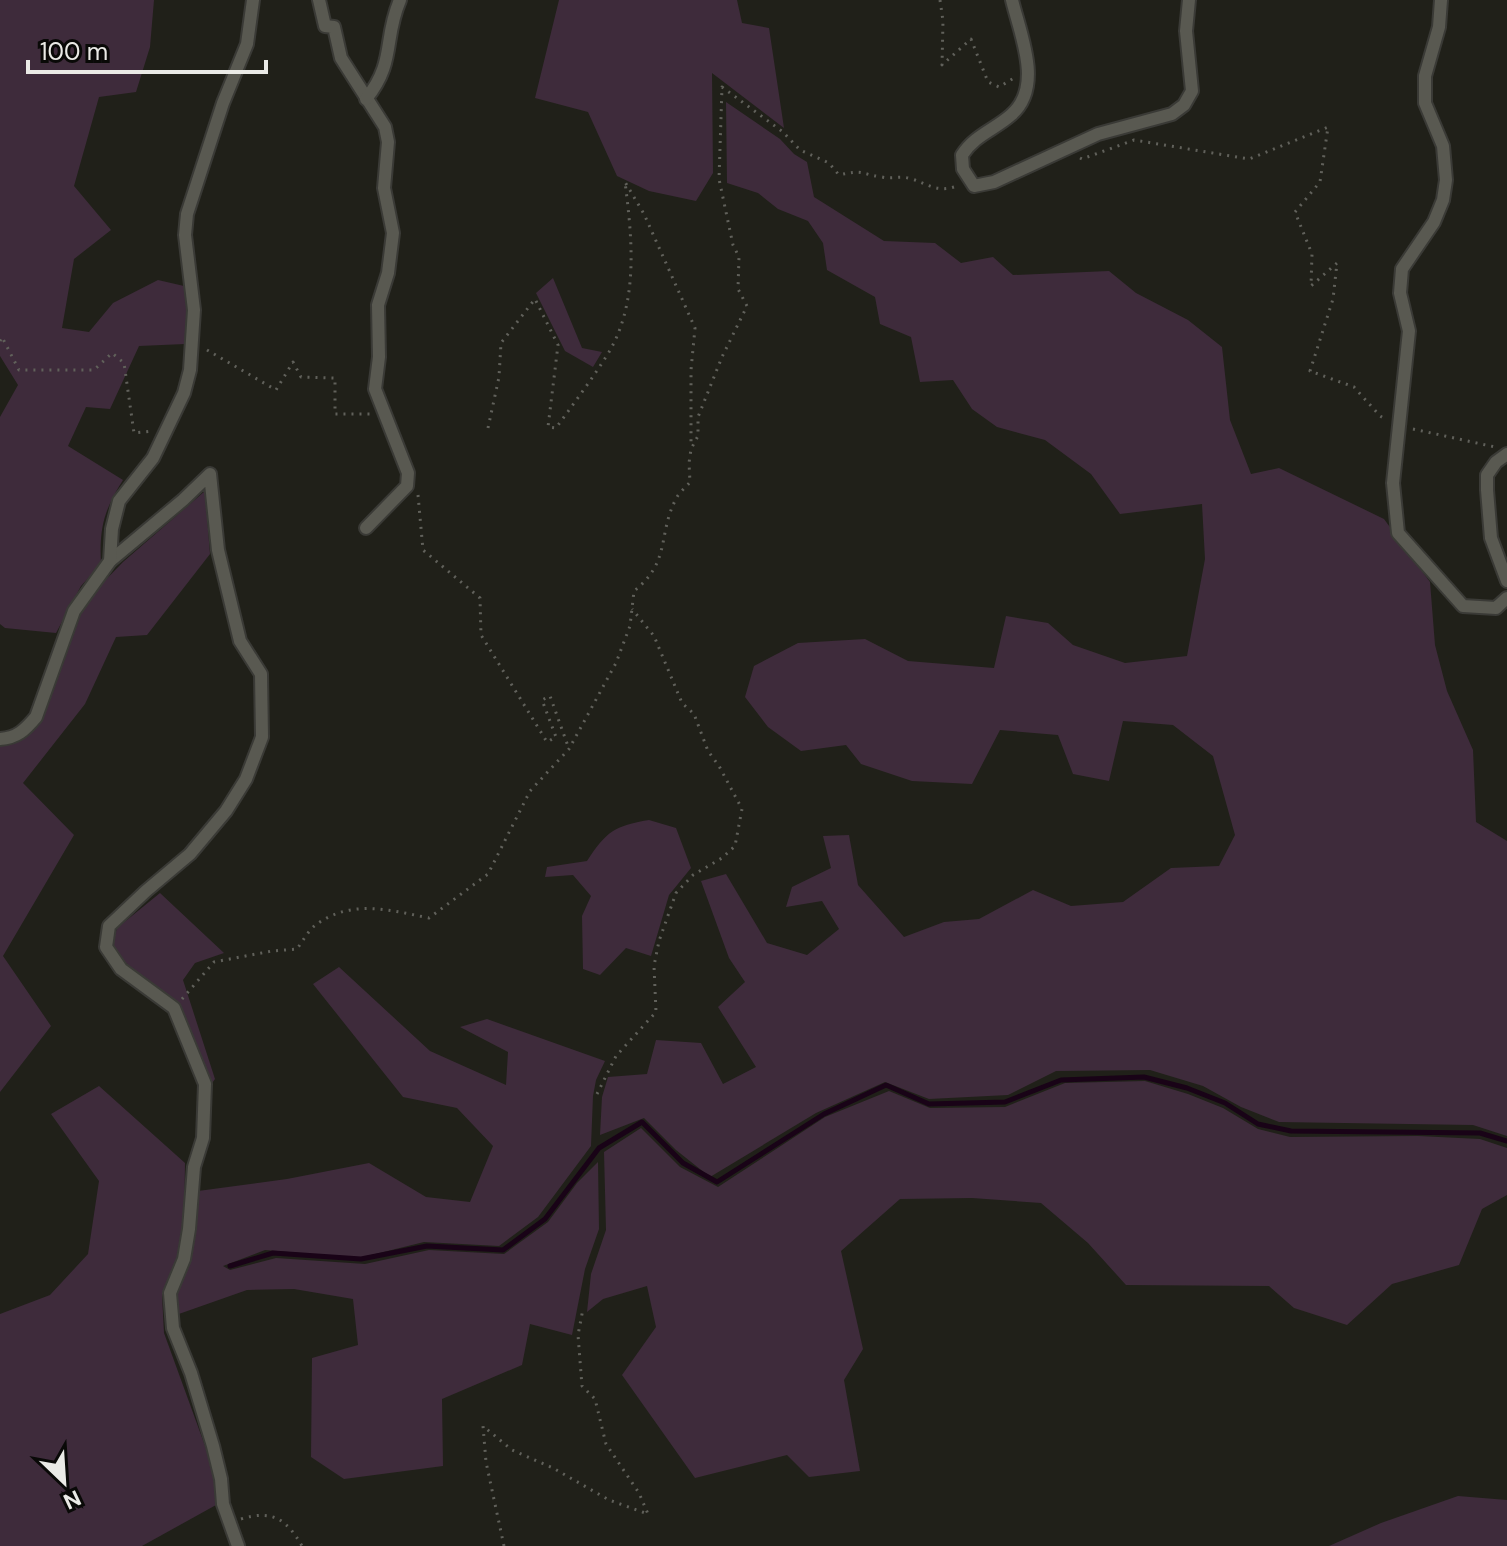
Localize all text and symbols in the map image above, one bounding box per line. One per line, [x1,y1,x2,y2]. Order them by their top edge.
scale bar [28,24,266,74]
text: 100 m [40,36,108,67]
north arrow [24,1442,104,1522]
text: N [59,1483,86,1516]

